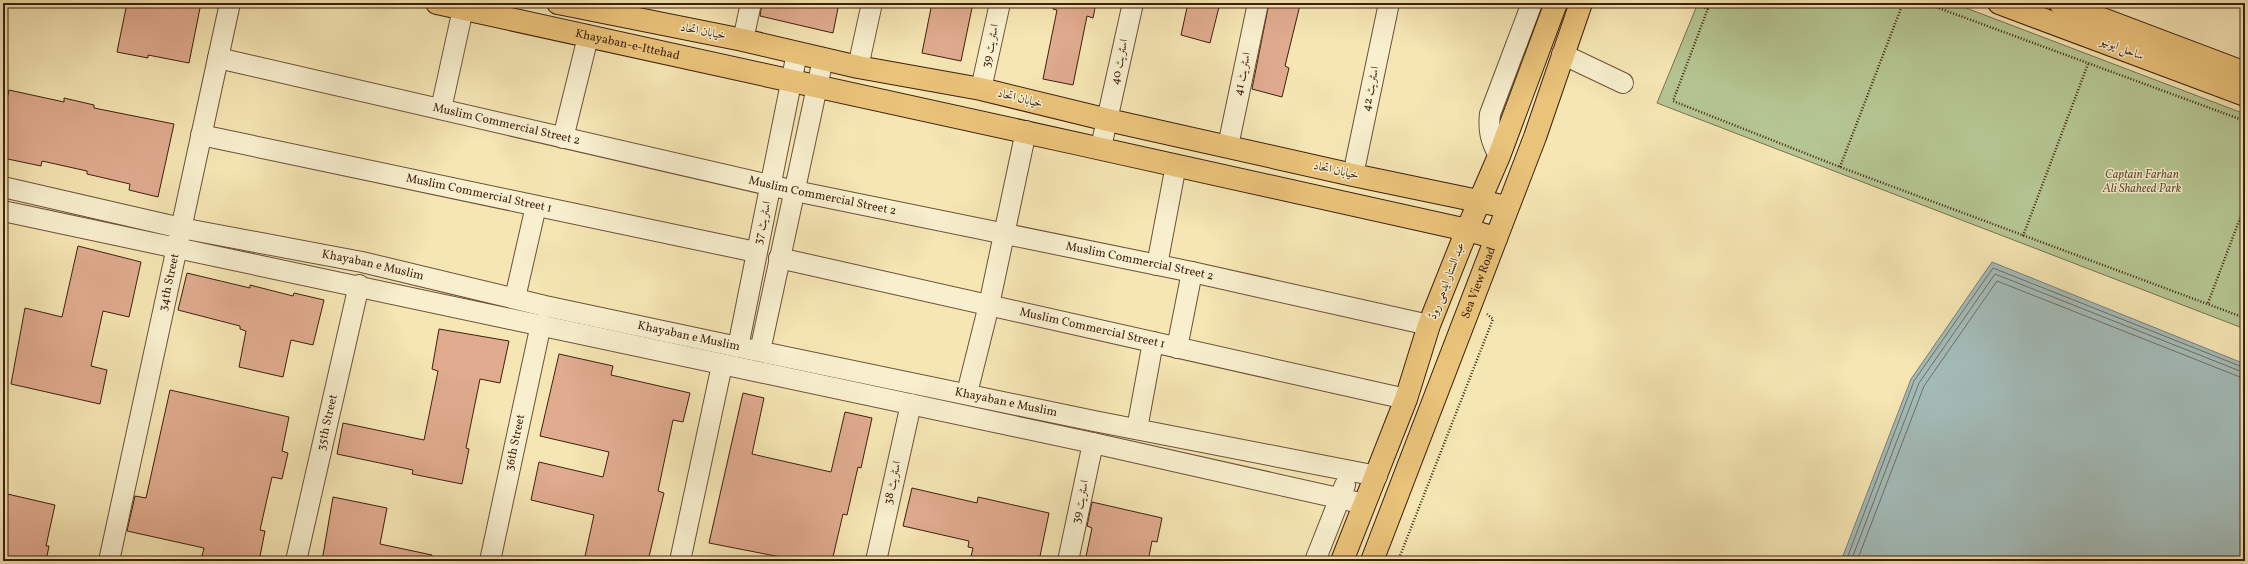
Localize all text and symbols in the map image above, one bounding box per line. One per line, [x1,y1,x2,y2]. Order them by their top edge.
street label: خیابان اتحاد [679,20,727,44]
street label: اسٹریٹ 39 [979,22,1004,69]
street label: Khayaban-e-Ittehad [574,26,681,64]
street label: ساحل ایونیو [2097,33,2146,65]
street label: اسٹریٹ 40 [1107,37,1133,86]
street label: اسٹریٹ 41 [1231,50,1255,97]
street label: اسٹریٹ 42 [1358,65,1384,113]
street label: خیابان اتحاد [996,86,1045,112]
street label: Muslim Commercial Street 2 [431,100,582,149]
street label: خیابان اتحاد [1312,158,1360,184]
park label: Captain Farhan Ali Shaheed Park [2102,167,2182,197]
street label: Muslim Commercial Street 1 [404,170,553,217]
street label: Muslim Commercial Street 2 [747,173,898,219]
street label: اسٹریٹ 37 [750,199,776,246]
street label: Muslim Commercial Street 2 [1064,238,1215,285]
street label: عبد الستار ایدھی روڈ [1425,240,1469,322]
street label: Sea View Road [1458,244,1500,321]
street label: Khayaban e Muslim [320,247,426,285]
street label: 34th Street [155,252,183,313]
street label: Muslim Commercial Street 1 [1018,304,1167,353]
street label: Khayaban e Muslim [636,318,742,355]
street label: Khayaban e Muslim [953,384,1059,421]
street label: 35th Street [313,393,342,452]
street label: 36th Street [502,413,529,473]
street label: اسٹریٹ 38 [880,459,906,506]
street label: اسٹریٹ 39 [1069,478,1094,525]

